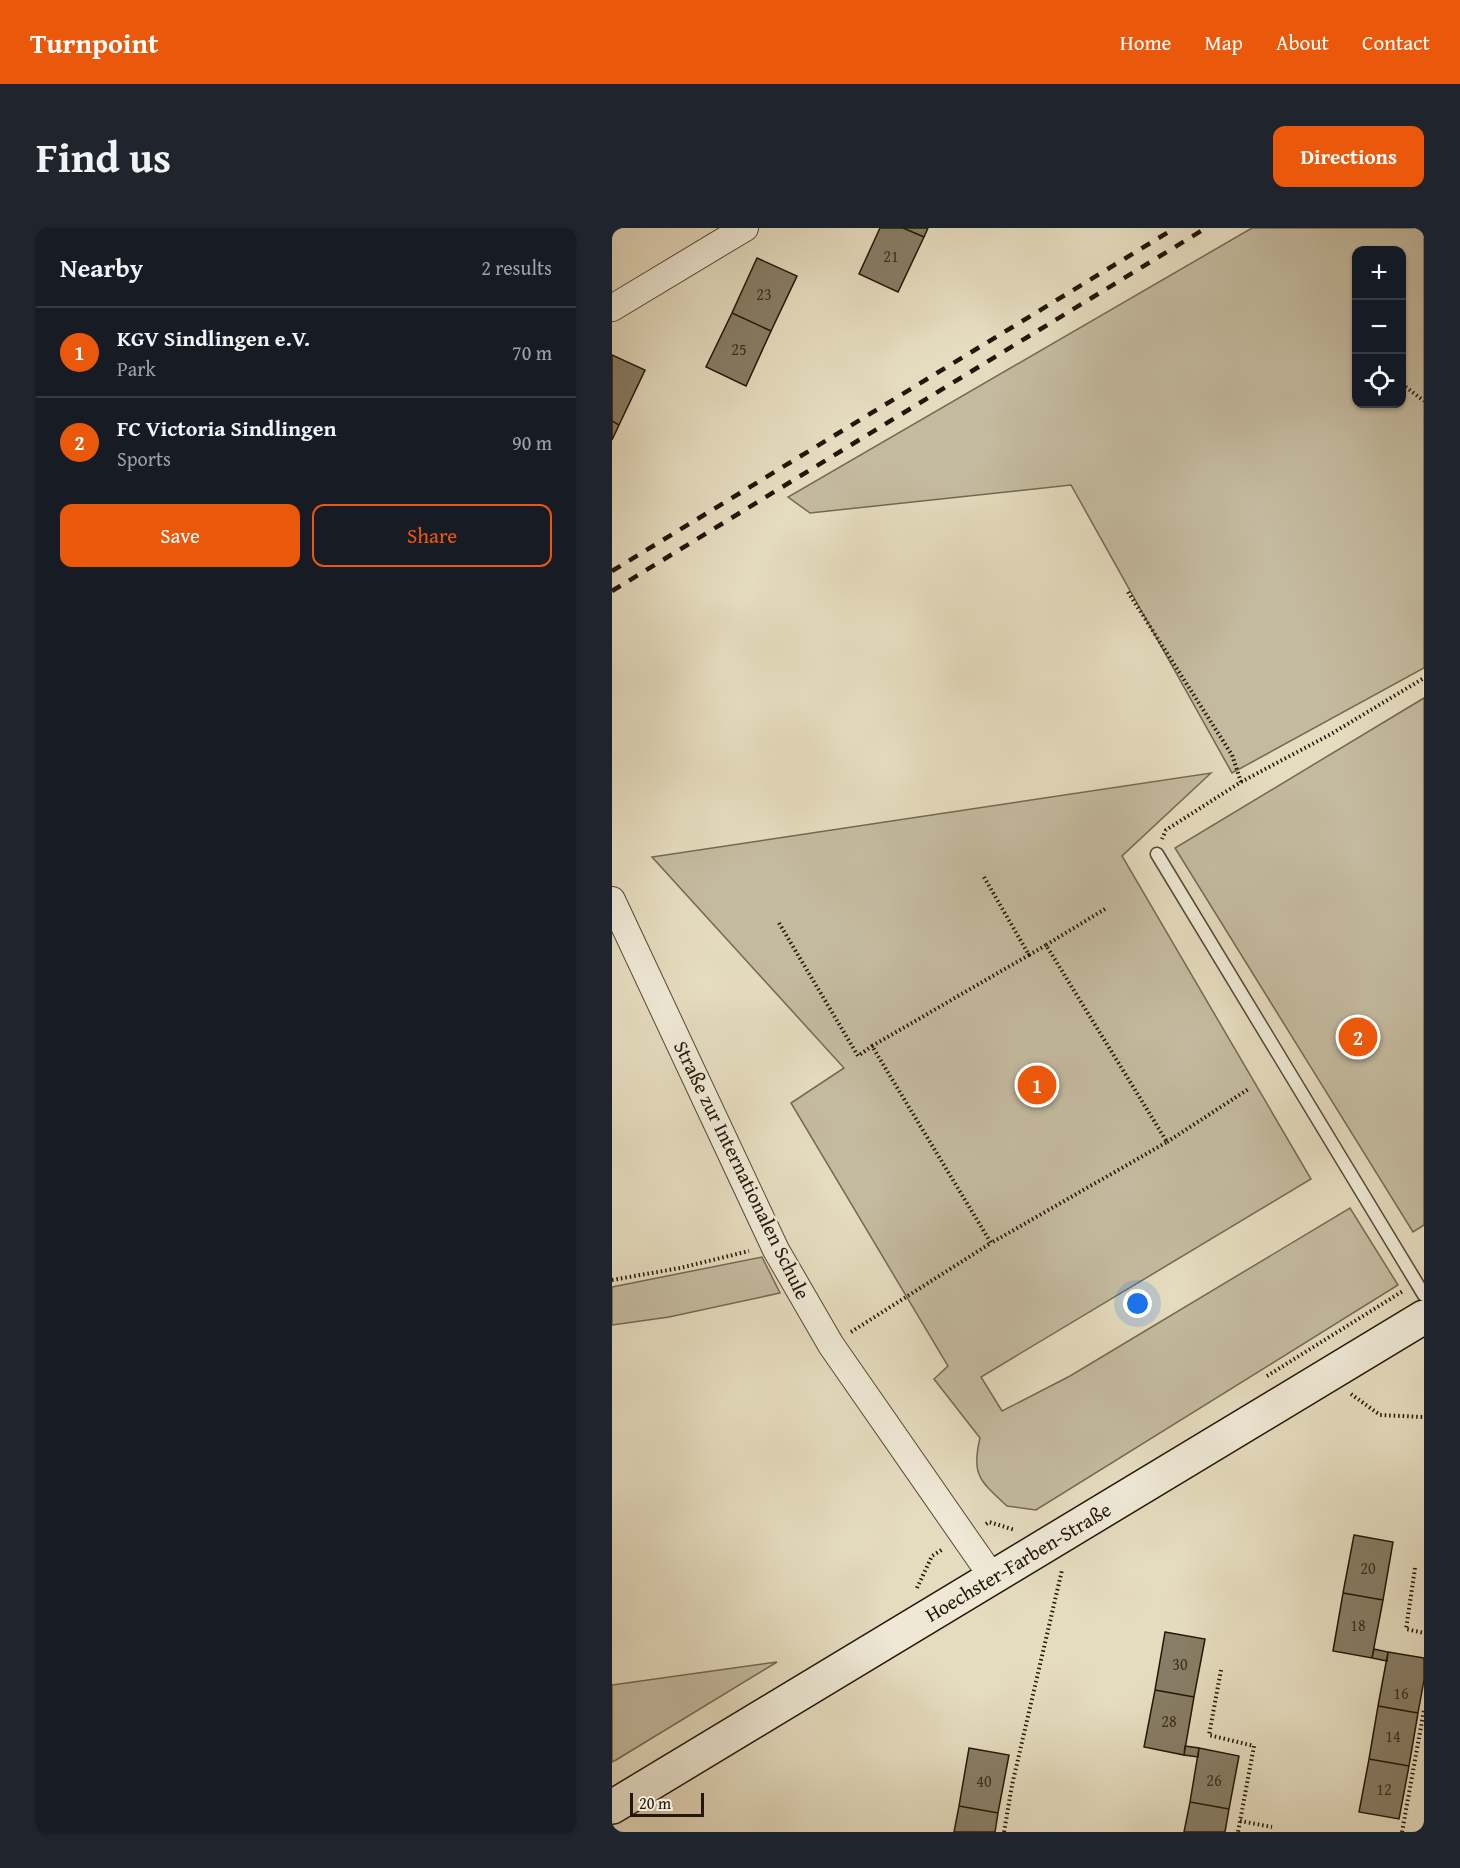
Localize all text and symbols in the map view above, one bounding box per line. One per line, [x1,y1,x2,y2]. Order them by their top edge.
text: Turnpoint [30,22,159,63]
text: Home [1120,27,1171,58]
text: Map [1204,27,1243,58]
text: About [1276,27,1329,58]
text: Contact [1362,27,1430,58]
text: Find us [36,126,171,187]
button: Directions [1273,126,1424,187]
house number: 21 [883,244,899,268]
map controls [1352,246,1406,408]
button: + [1352,246,1406,300]
text: Nearby [60,248,143,287]
text: 2 results [481,253,552,282]
house number: 23 [756,282,772,306]
button: − [1352,300,1406,354]
text: KGV Sindlingen e.V. [117,322,310,354]
house number: 25 [731,337,747,361]
text: 1 [74,338,85,367]
text: 70 m [512,338,552,367]
text: Park [117,354,156,383]
button: locate [1352,354,1406,408]
text: FC Victoria Sindlingen [117,412,336,444]
text: 2 [74,428,85,457]
text: 90 m [512,428,552,457]
text: Sports [117,444,171,473]
button: Save [60,504,300,567]
button: Share [312,504,552,567]
pin: 2 [1338,1014,1378,1060]
street label: Straße zur Internationalen Schule [667,1036,818,1304]
pin: 1 [1018,1062,1056,1108]
your location [1123,1289,1152,1318]
street label: Hoechster-Farben-Straße [919,1495,1116,1629]
house number: 20 [1360,1556,1376,1580]
house number: 18 [1350,1613,1366,1637]
house number: 30 [1172,1652,1188,1676]
house number: 16 [1393,1681,1409,1705]
house number: 28 [1161,1709,1177,1733]
house number: 14 [1385,1724,1401,1748]
house number: 26 [1206,1768,1222,1792]
house number: 40 [976,1769,992,1793]
house number: 12 [1376,1777,1392,1801]
scale bar [630,1790,704,1818]
text: 20 m [639,1791,671,1815]

